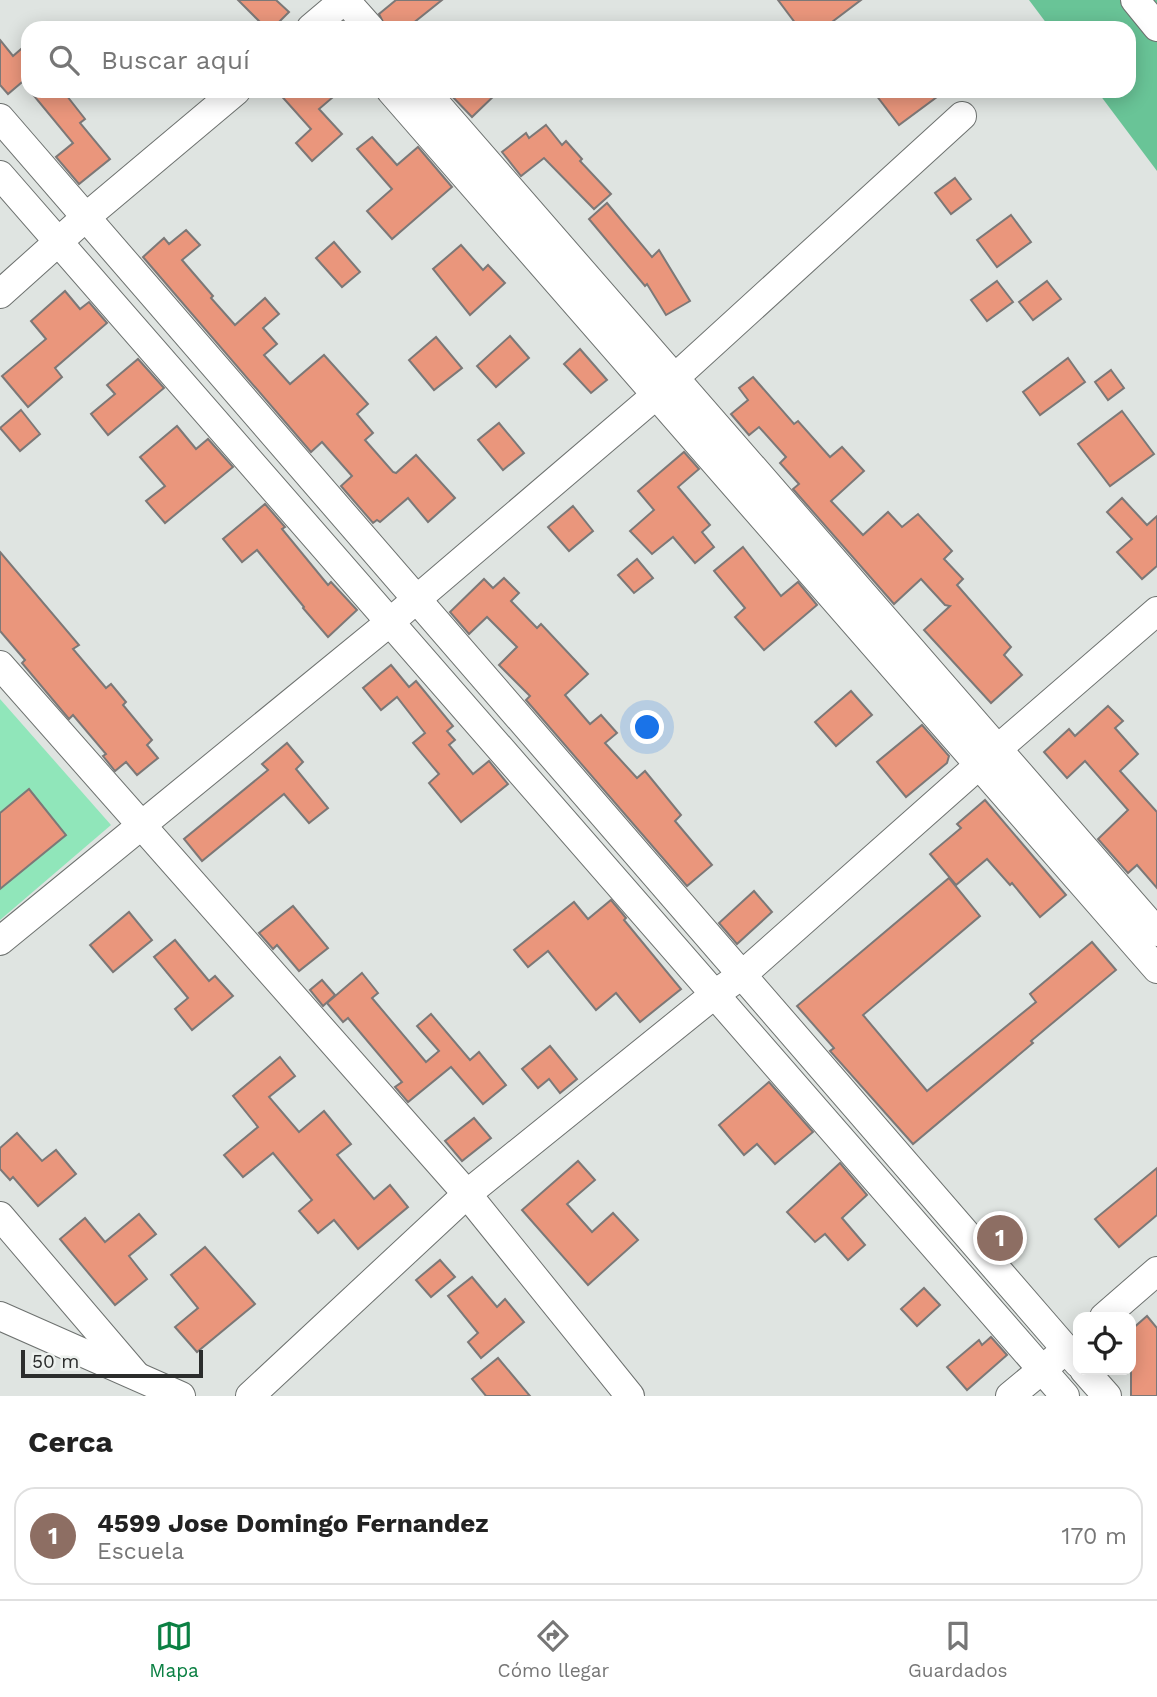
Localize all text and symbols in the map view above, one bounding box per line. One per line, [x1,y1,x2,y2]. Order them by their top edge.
search box [21,21,1136,98]
icon: search [45,41,83,79]
text: Buscar aquí [101,45,250,75]
your location [630,710,664,744]
pin: 1 [977,1212,1023,1264]
map controls [1073,1312,1136,1375]
button: locate [1073,1312,1136,1375]
scale bar [21,1347,203,1379]
text: 50 m [32,1350,79,1373]
text: Cerca [28,1424,113,1459]
text: 4599 Jose Domingo Fernandez [97,1508,489,1538]
text: 1 [48,1523,58,1550]
text: 170 m [1062,1523,1127,1550]
text: Escuela [97,1538,184,1565]
tab: Mapa [149,1617,199,1682]
tab: Cómo llegar [498,1617,609,1682]
tab: Guardados [908,1617,1008,1682]

